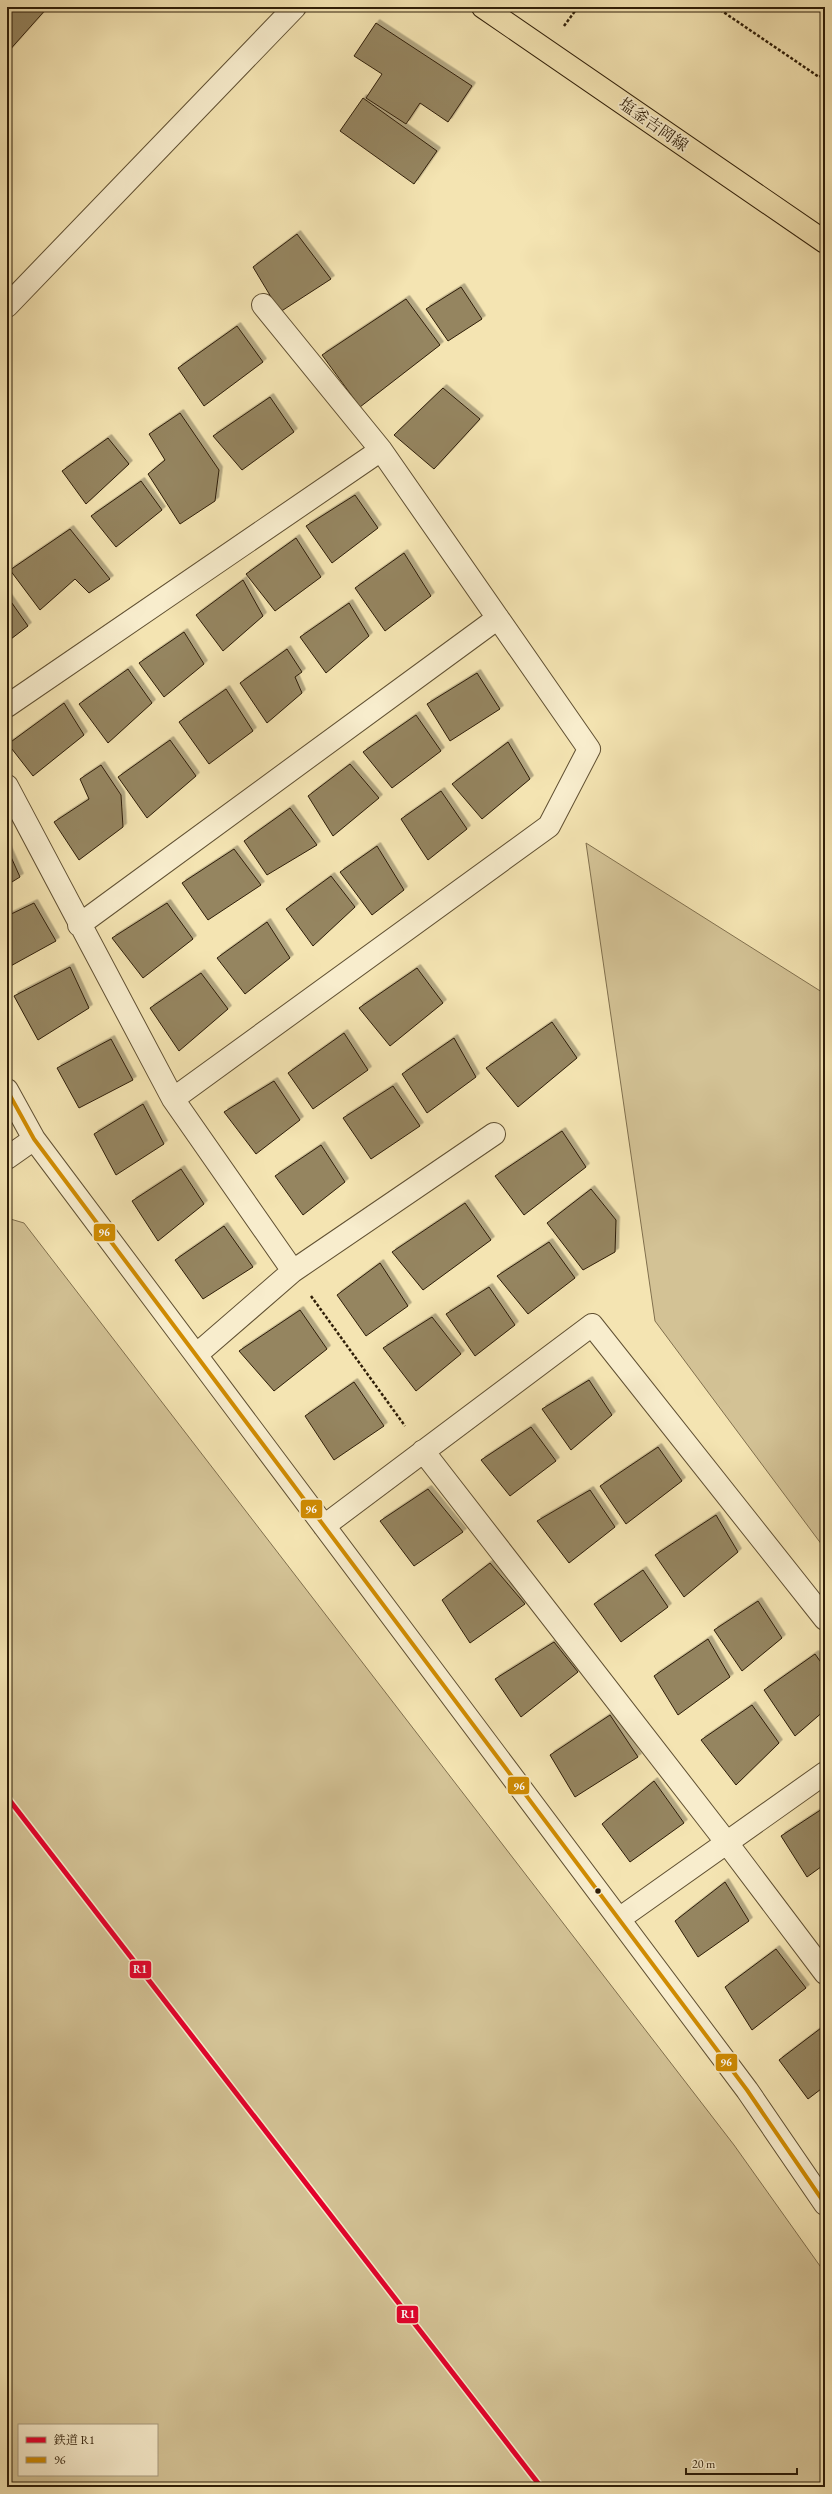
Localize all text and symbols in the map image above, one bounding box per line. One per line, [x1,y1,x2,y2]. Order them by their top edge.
street label: 塩釜吉岡線 [615,93,693,156]
line badge: 96 [93,1223,116,1242]
text: 96 [98,1225,110,1239]
line badge: 96 [300,1499,323,1519]
text: 96 [305,1502,317,1516]
line badge: 96 [507,1776,530,1795]
text: 96 [513,1779,525,1793]
unlabelled marker [593,1886,603,1896]
line badge: R1 [129,1960,152,1979]
text: R1 [133,1962,147,1976]
line badge: 96 [715,2053,738,2072]
text: 96 [720,2055,732,2069]
line badge: R1 [396,2305,419,2324]
text: R1 [401,2307,415,2321]
legend [18,2424,158,2476]
text: 鉄道 R1 [53,2432,95,2448]
scale bar [686,2450,797,2476]
text: 96 [54,2452,66,2468]
text: 20 m [692,2456,716,2472]

